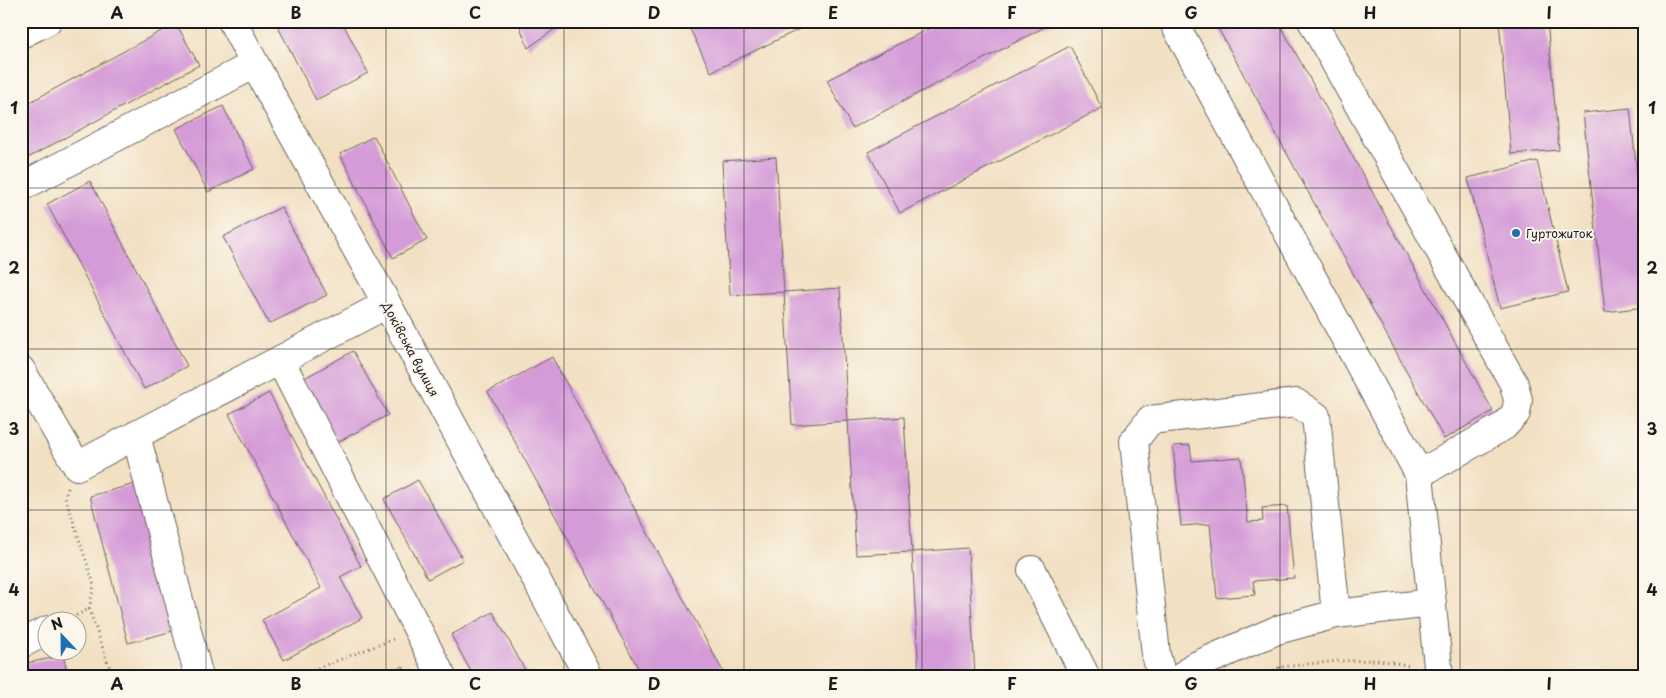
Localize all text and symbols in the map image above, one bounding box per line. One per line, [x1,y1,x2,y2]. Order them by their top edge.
text: A [111,0,124,24]
text: B [291,0,302,24]
text: C [469,0,481,24]
text: D [648,0,660,24]
text: E [828,0,838,24]
text: F [1007,0,1017,24]
text: G [1184,0,1198,24]
text: H [1364,0,1376,24]
text: I [1546,0,1552,24]
text: 1 [10,95,18,119]
text: 1 [1648,95,1656,119]
place label: Гуртожиток [1526,224,1594,242]
marker: Гуртожиток [1510,227,1522,239]
text: 2 [8,255,20,279]
text: 2 [1646,255,1658,279]
street label: Доківська вулиця [378,297,444,400]
text: 3 [9,416,19,440]
text: 3 [1647,416,1657,440]
text: 4 [9,577,20,601]
text: 4 [1647,577,1658,601]
north arrow [38,610,88,660]
text: N [48,612,66,635]
text: A [111,671,124,695]
text: B [291,671,302,695]
text: C [469,671,481,695]
text: D [648,671,660,695]
text: E [828,671,838,695]
text: F [1007,671,1017,695]
text: G [1184,671,1198,695]
text: H [1364,671,1376,695]
text: I [1546,671,1552,695]

